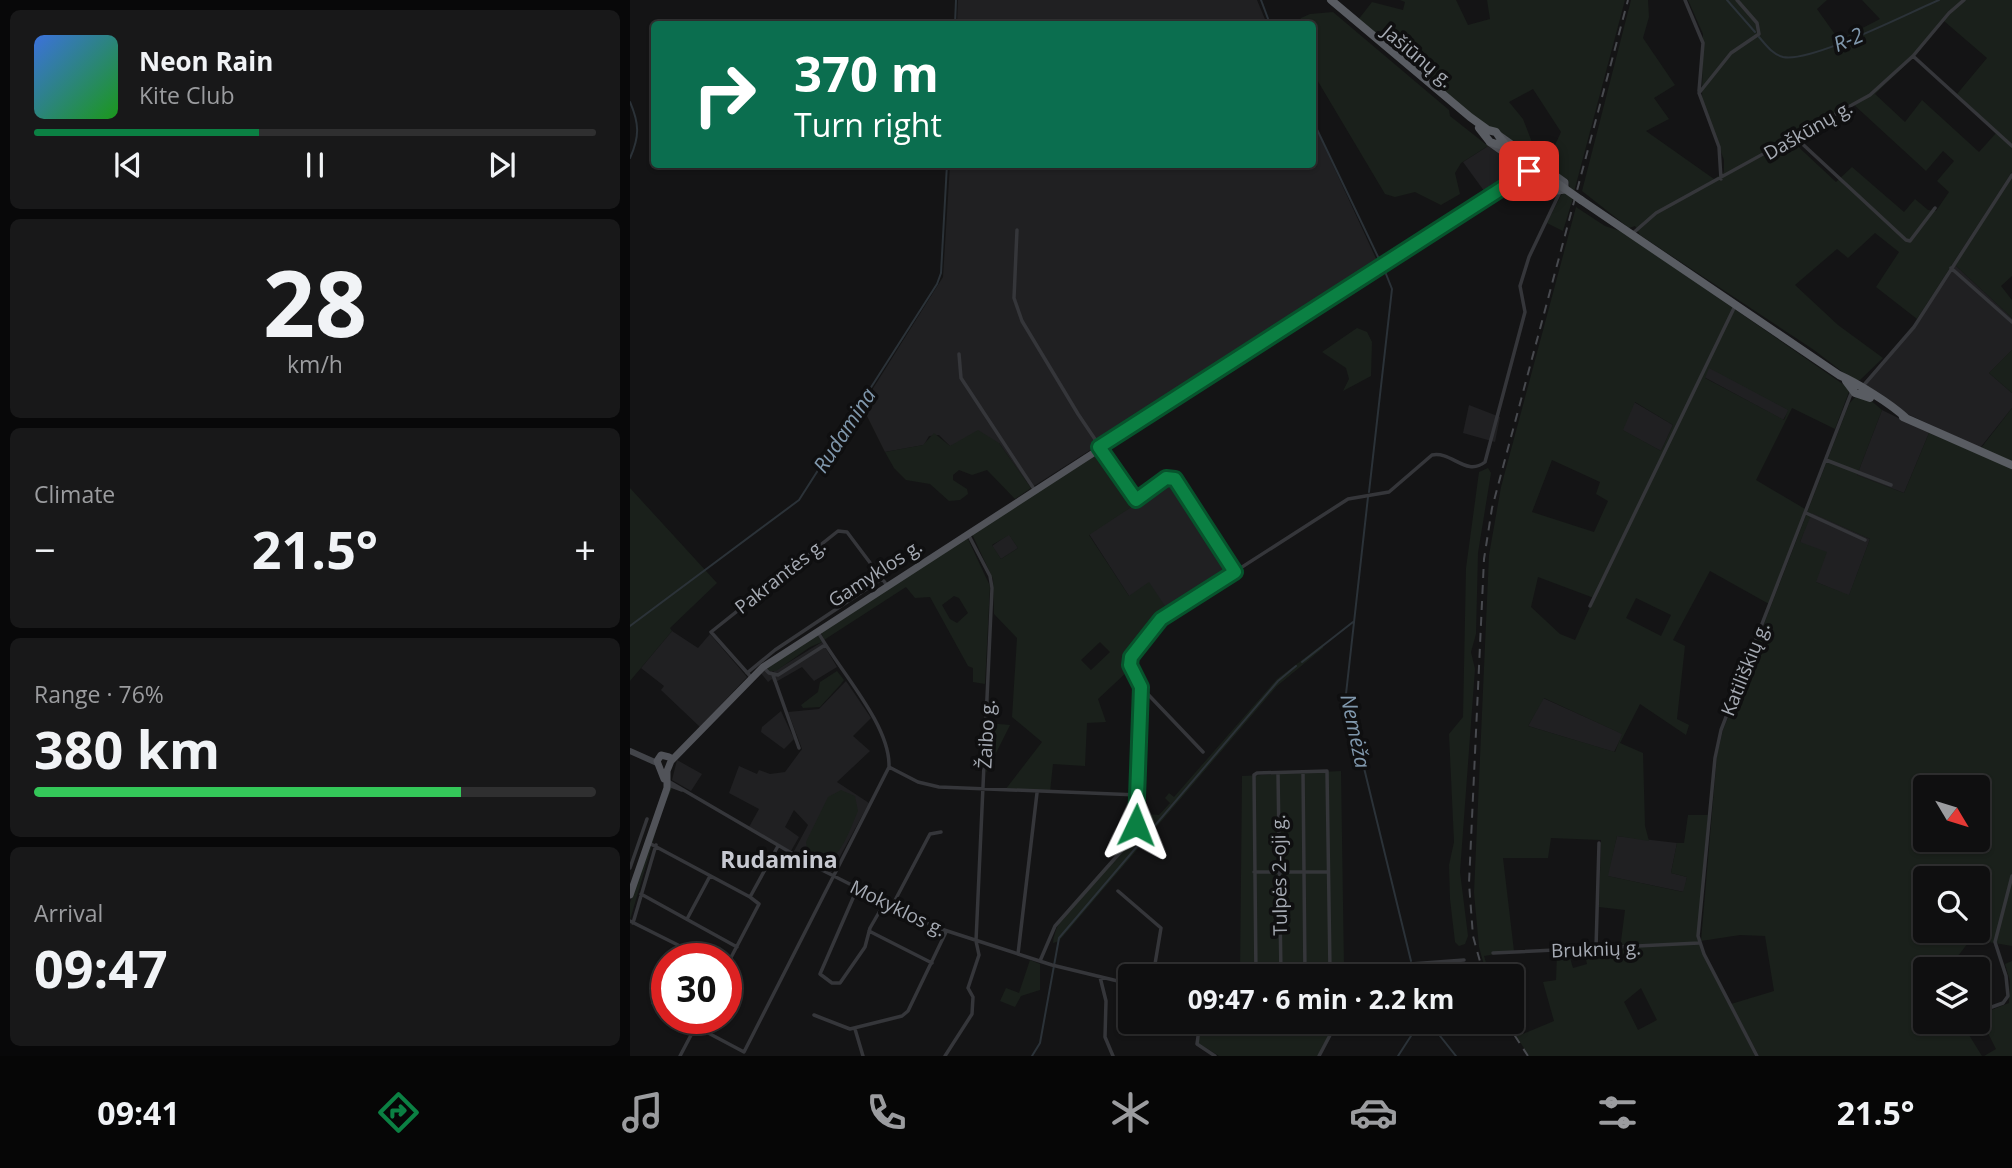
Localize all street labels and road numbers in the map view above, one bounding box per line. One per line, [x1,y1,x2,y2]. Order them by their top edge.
street label: Jašiūnų g. [1376,18,1459,93]
street label: Daškūnų g. [1759,94,1857,166]
street label: Pakrantės g. [729,532,831,620]
street label: Gamyklos g. [823,533,927,613]
street label: Katiliškių g. [1714,618,1776,720]
street label: Žaibo g. [971,699,1001,769]
street label: Tulpės 2-oji g. [1265,814,1293,936]
street label: Mokyklos g. [846,874,950,942]
street label: Bruknių g. [1551,934,1641,964]

